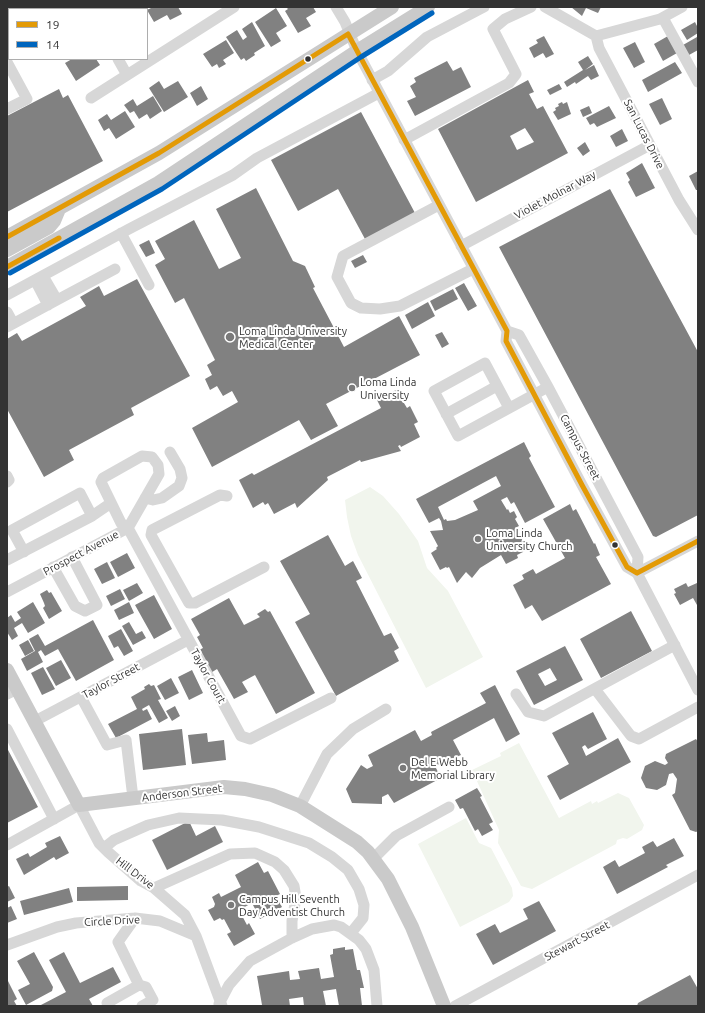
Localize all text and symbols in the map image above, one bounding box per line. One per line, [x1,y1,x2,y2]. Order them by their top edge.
legend [8,8,148,60]
text: 19 [46,18,60,31]
text: 14 [46,38,60,51]
unlabelled marker [303,54,313,64]
street label: San Lucas Drive [621,97,667,171]
street label: Violet Molnar Way [512,168,598,222]
place label: Loma Linda University Medical Center [239,324,347,350]
marker: Loma Linda University Medical Center [224,331,236,343]
place label: Loma Linda University [360,375,416,401]
marker: Loma Linda University [347,383,357,393]
street label: Campus Street [557,412,603,482]
place label: Loma Linda University Church [486,526,572,552]
street label: Prospect Avenue [41,528,121,578]
marker: Loma Linda University Church [473,534,483,544]
unlabelled marker [610,540,620,550]
street label: Taylor Court [188,646,228,706]
street label: Taylor Street [80,660,142,702]
place label: Del E Webb Memorial Library [411,755,495,781]
marker: Del E Webb Memorial Library [398,763,408,773]
street label: Anderson Street [141,782,223,804]
street label: Hill Drive [113,854,157,892]
place label: Campus Hill Seventh Day Adventist Church [239,892,345,918]
marker: Campus Hill Seventh Day Adventist Church [226,900,236,910]
street label: Circle Drive [84,913,140,929]
street label: Stewart Street [542,918,612,964]

